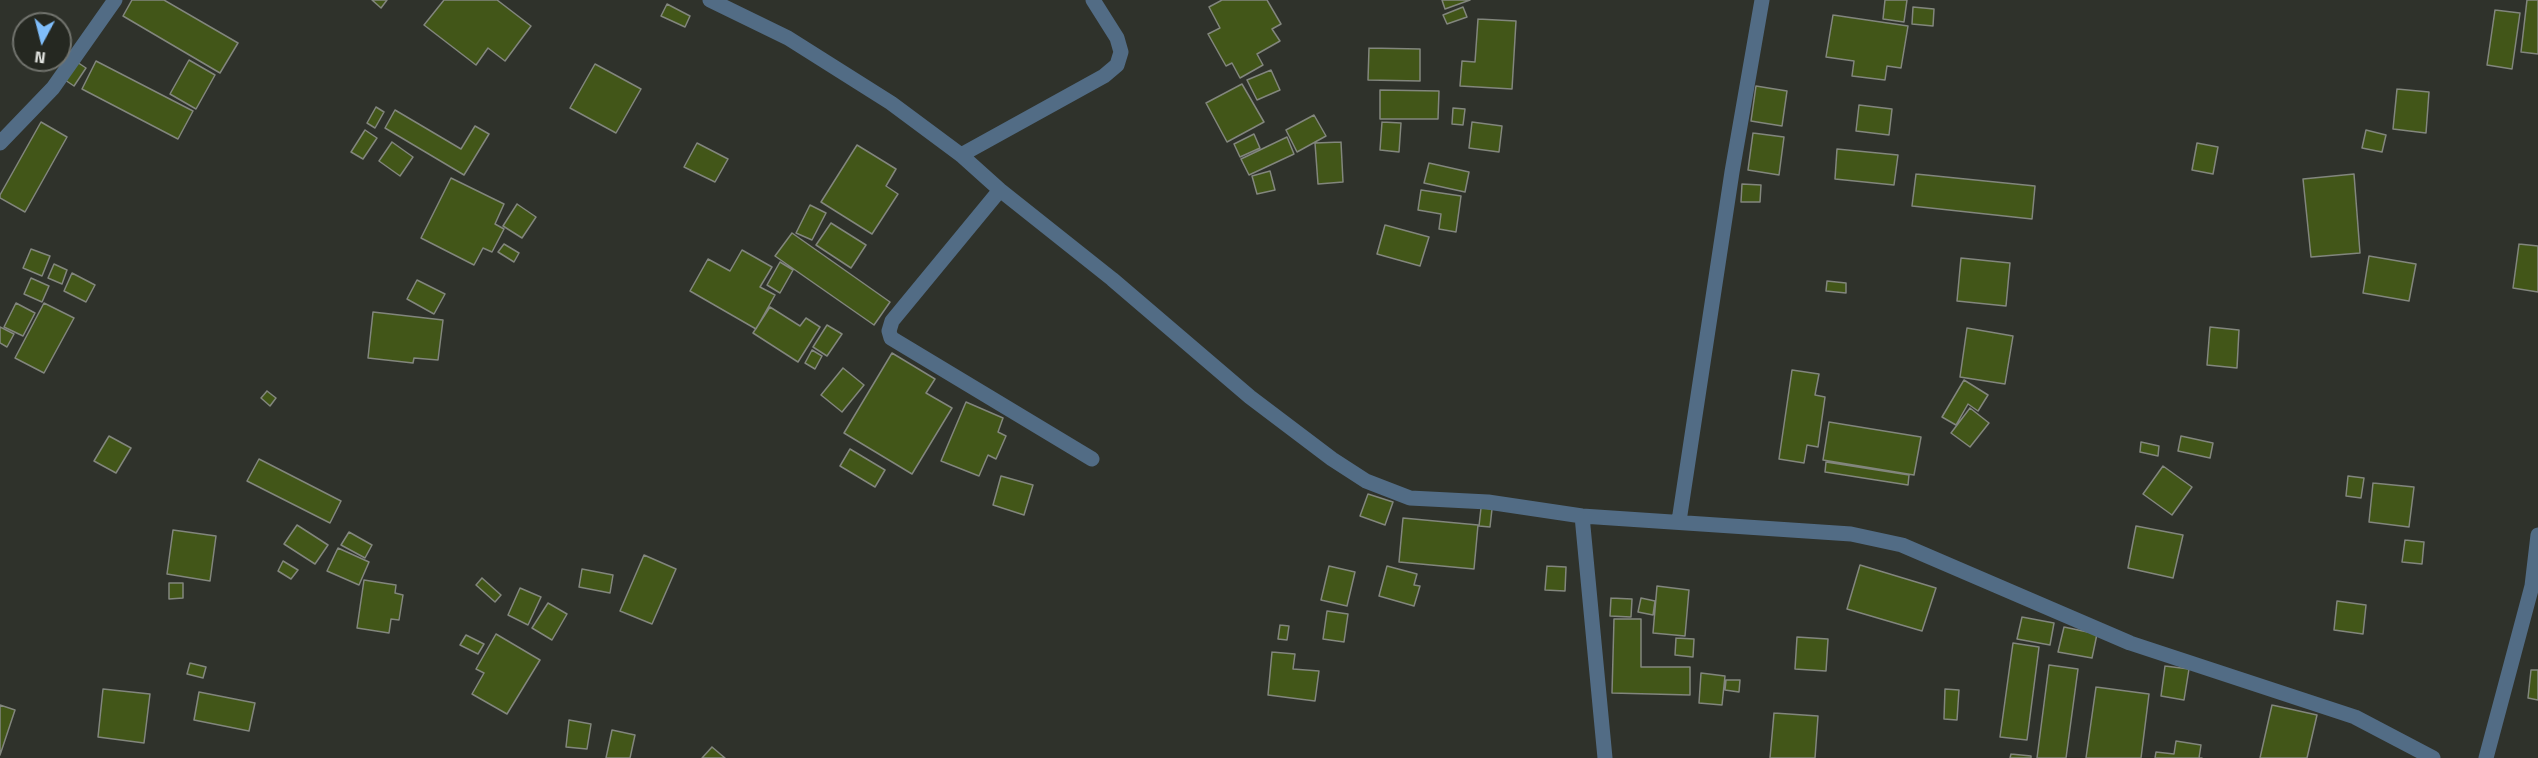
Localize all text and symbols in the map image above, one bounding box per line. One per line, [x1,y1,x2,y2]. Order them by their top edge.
north arrow [12,12,72,72]
text: N [33,45,47,70]

